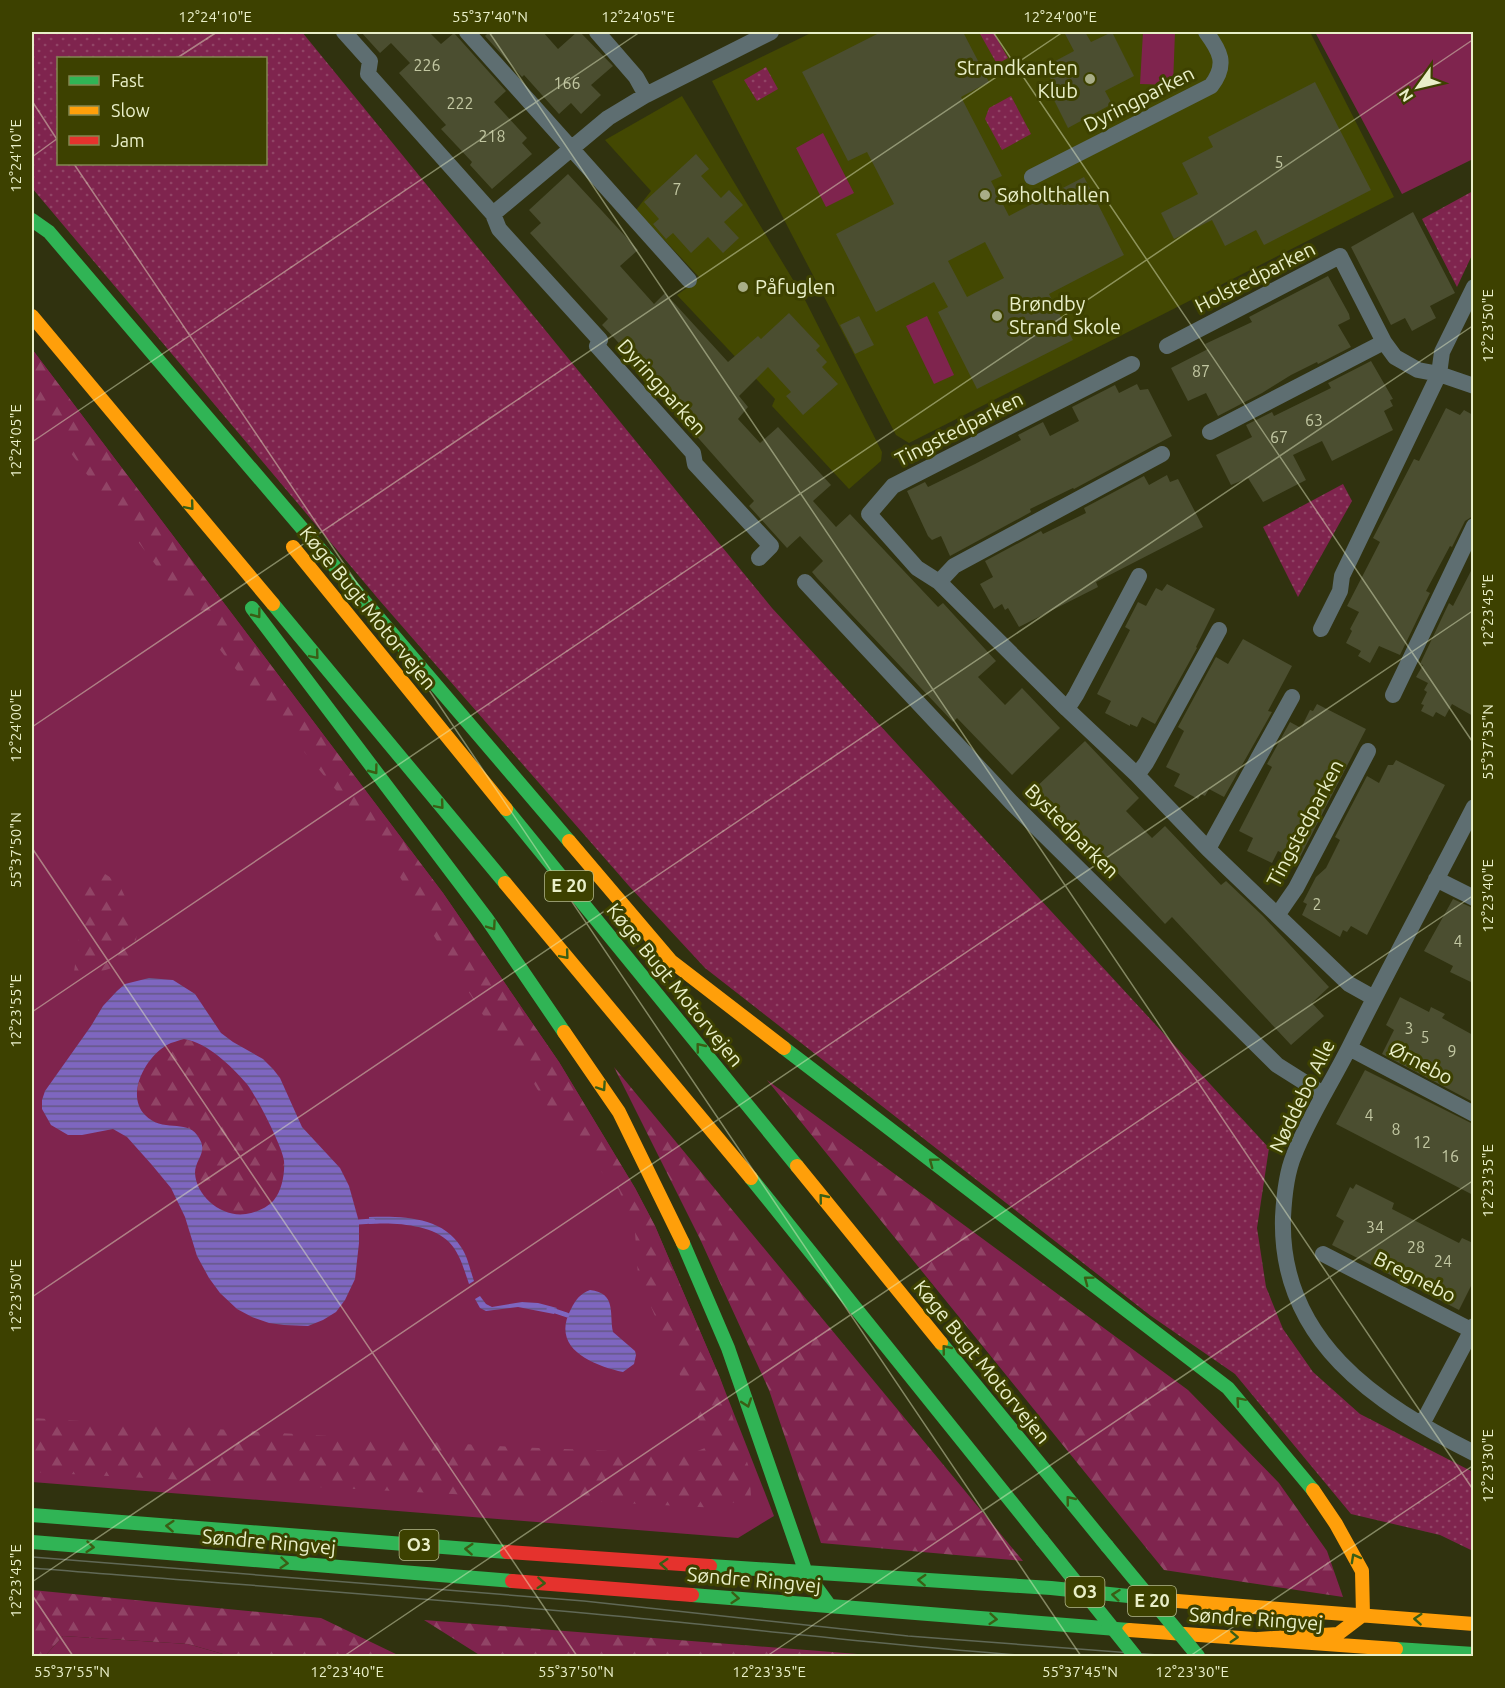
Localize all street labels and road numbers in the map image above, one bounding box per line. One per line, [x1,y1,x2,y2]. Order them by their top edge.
street label: Dyringparken [1080,61,1198,136]
street label: Holstedparken [1191,236,1319,317]
street label: Dyringparken [613,334,711,439]
street label: Tingstedparken [891,386,1027,471]
street label: Køge Bugt Motorvejen [295,521,441,694]
street label: Tingstedparken [1261,755,1348,890]
street label: Bystedparken [1021,779,1124,882]
road number: E 20 [545,871,593,901]
street label: Køge Bugt Motorvejen [602,898,748,1071]
street label: Nøddebo Alle [1264,1035,1339,1156]
street label: Ørnebo [1385,1036,1457,1089]
street label: Bregnebo [1371,1246,1460,1307]
street label: Køge Bugt Motorvejen [909,1275,1055,1448]
street label: Søndre Ringvej [201,1524,337,1559]
road number: O3 [400,1530,438,1560]
street label: Søndre Ringvej [686,1562,822,1597]
road number: O3 [1066,1577,1104,1607]
road number: E 20 [1128,1586,1176,1616]
street label: Søndre Ringvej [1188,1602,1324,1635]

